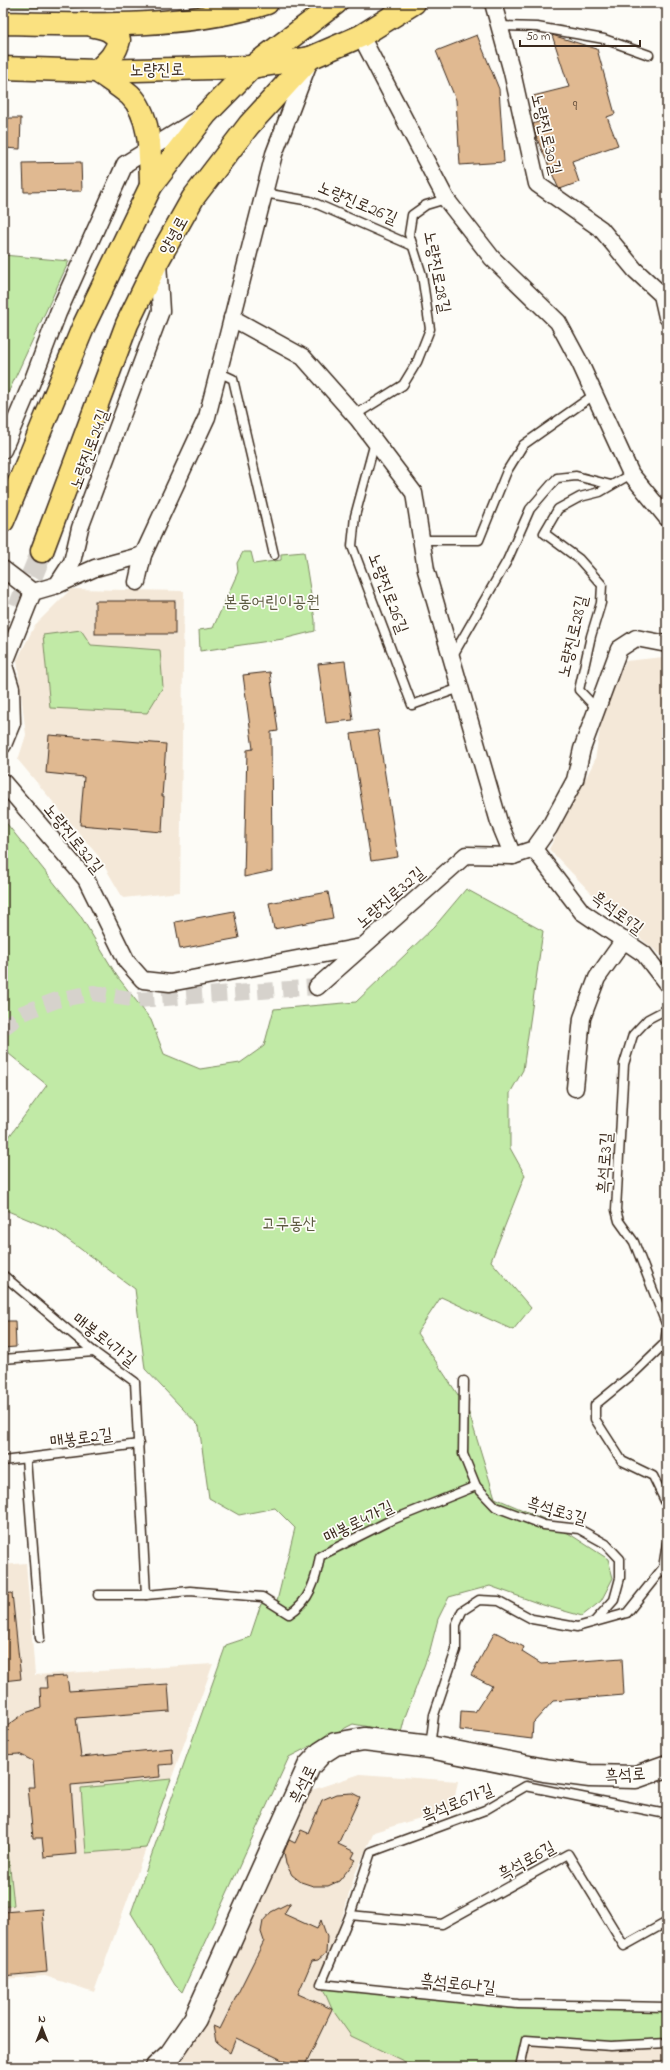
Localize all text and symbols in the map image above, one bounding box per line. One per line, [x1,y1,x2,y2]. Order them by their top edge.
scale bar [520,22,640,48]
text: 50 m [526,28,550,46]
street label: 노량진로 [129,58,185,83]
street label: 노량진로30길 [523,91,568,178]
house number: 9 [573,95,578,117]
street label: 노량진로26길 [314,175,401,231]
street label: 양녕로 [153,212,195,260]
street label: 노량진로28길 [416,229,457,316]
street label: 노량진로24길 [64,406,117,493]
street label: 노량진로26길 [361,550,414,638]
park label: 본동어린이공원 [224,590,320,615]
street label: 노량진로28길 [552,593,595,680]
street label: 노량진로32길 [37,798,109,880]
street label: 노량진로32길 [351,861,431,935]
street label: 흑석로9길 [586,886,649,941]
street label: 흑석로3길 [591,1131,620,1195]
park label: 고구동산 [262,1212,316,1237]
street label: 매봉로4가길 [67,1307,142,1373]
street label: 매봉로2길 [48,1422,114,1455]
street label: 흑석로3길 [523,1491,590,1532]
street label: 매봉로4가길 [319,1494,398,1550]
street label: 흑석로 [283,1761,324,1809]
street label: 흑석로 [604,1762,646,1789]
street label: 흑석로6가길 [418,1777,498,1829]
street label: 흑석로6길 [493,1835,560,1887]
street label: 흑석로6나길 [419,1968,497,2001]
north arrow [22,2008,62,2048]
text: N [38,2011,46,2027]

